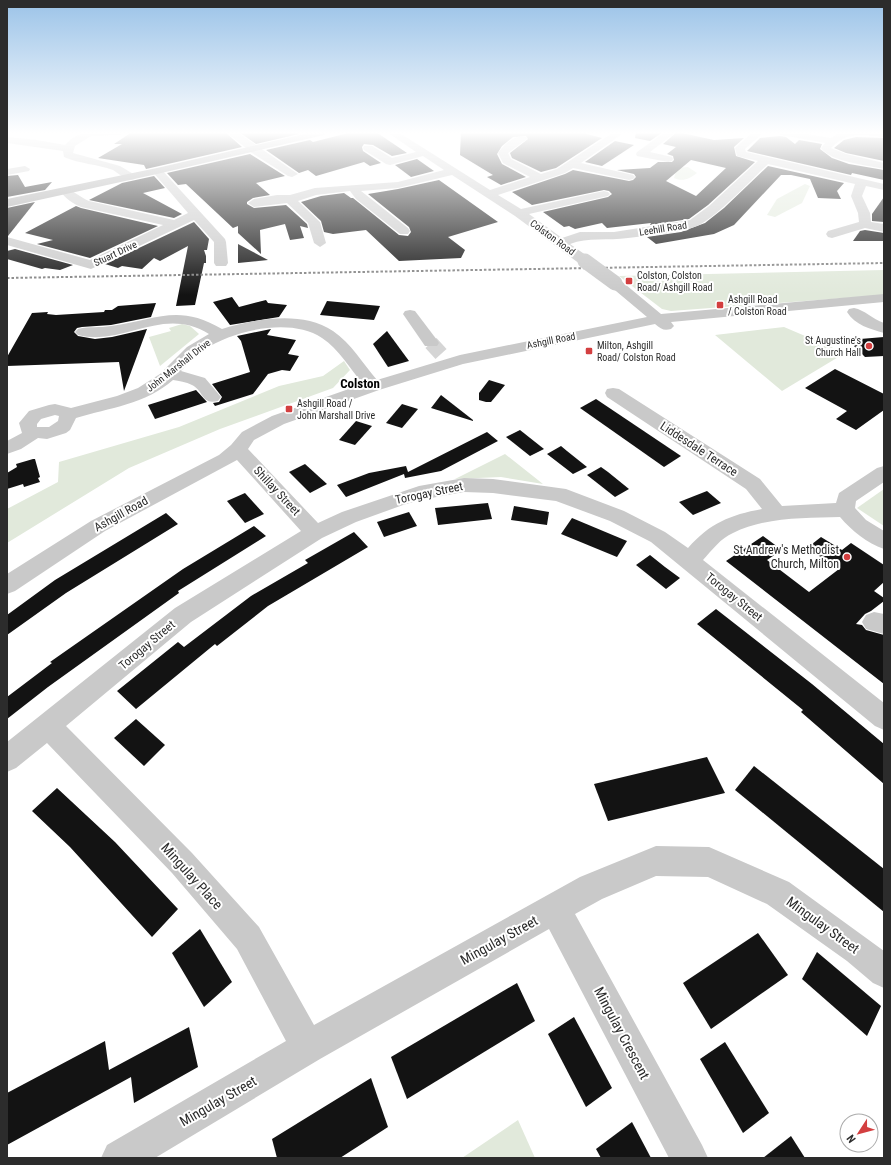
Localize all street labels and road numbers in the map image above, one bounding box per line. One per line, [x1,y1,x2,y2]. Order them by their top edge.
street label: Colston Road [528,217,577,257]
street label: Leehill Road [638,219,688,238]
street label: Stuart Drive [92,239,139,268]
street label: Ashgill Road [526,330,576,351]
street label: John Marshall Drive [144,337,213,394]
street label: Liddesdale Terrace [658,419,741,479]
street label: Shillay Street [251,464,304,519]
street label: Torogay Street [394,479,464,507]
street label: Ashgill Road [92,494,150,534]
street label: Torogay Street [703,570,765,624]
street label: Torogay Street [116,617,178,672]
street label: Mingulay Place [158,840,226,913]
street label: Mingulay Street [784,893,862,957]
street label: Mingulay Street [458,912,540,968]
street label: Mingulay Crescent [591,984,653,1082]
street label: Mingulay Street [177,1073,259,1129]

